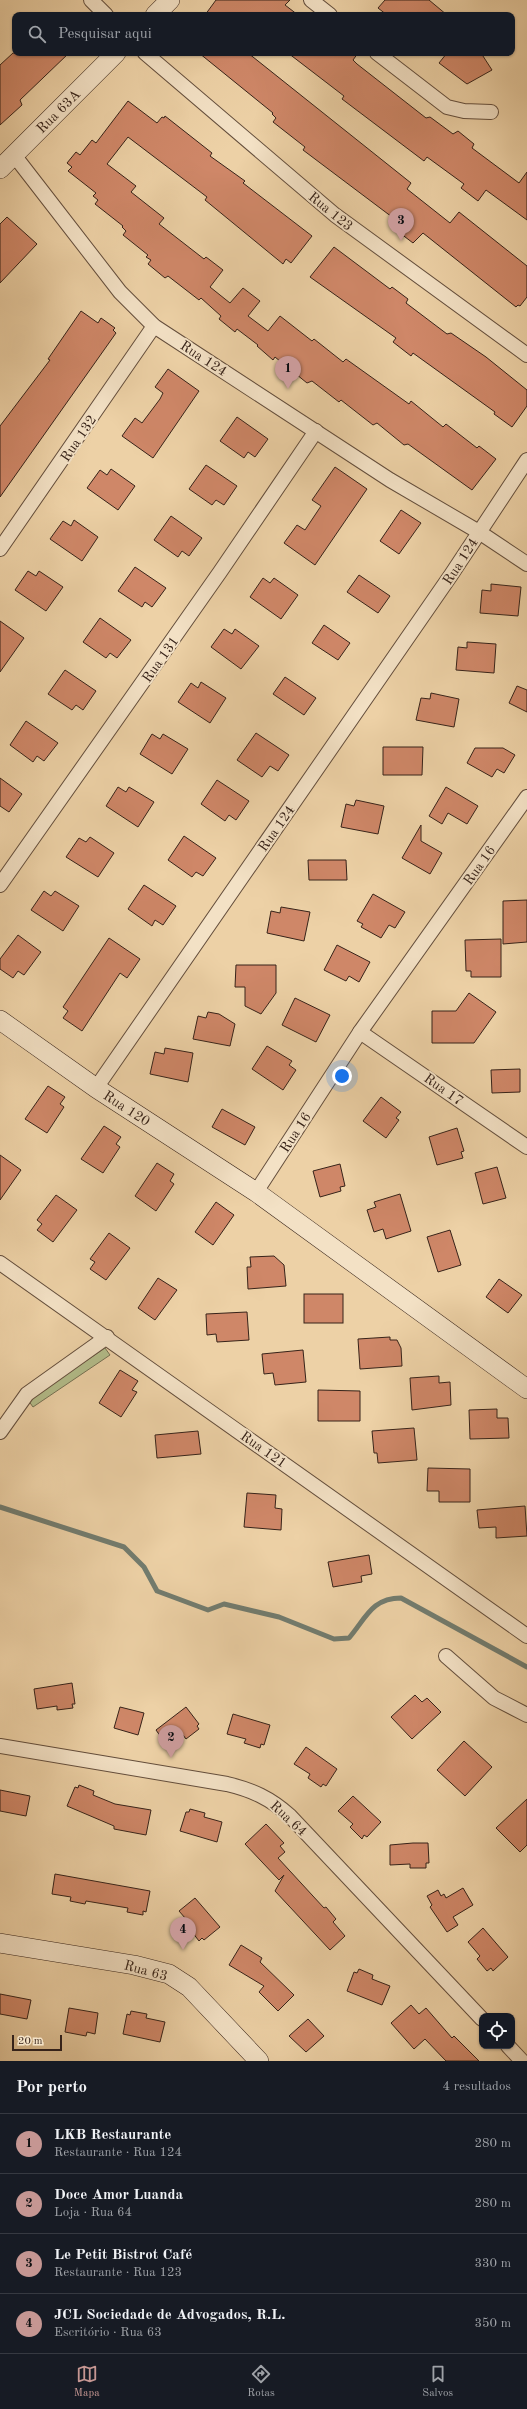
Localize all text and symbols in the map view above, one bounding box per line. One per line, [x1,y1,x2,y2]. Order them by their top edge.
search box [12,12,515,56]
icon: search [26,23,48,45]
text: Pesquisar aqui [58,27,152,42]
street label: Rua 63A [34,87,83,136]
street label: Rua 123 [305,190,355,234]
pin: 3 [388,208,414,241]
street label: Rua 124 [178,339,229,379]
pin: 1 [275,356,301,389]
street label: Rua 132 [58,413,99,464]
street label: Rua 124 [441,536,481,587]
street label: Rua 131 [140,634,182,685]
street label: Rua 124 [256,803,298,854]
street label: Rua 16 [461,843,498,888]
your location [332,1066,352,1086]
street label: Rua 17 [421,1071,466,1108]
street label: Rua 120 [101,1089,152,1129]
street label: Rua 16 [278,1110,314,1155]
street label: Rua 121 [238,1429,289,1471]
pin: 2 [158,1725,184,1758]
street label: Rua 64 [267,1798,309,1839]
pin: 4 [170,1917,196,1950]
street label: Rua 63 [122,1958,169,1983]
map controls [479,2013,515,2049]
button: locate [479,2013,515,2049]
scale bar [12,2033,62,2052]
text: 20 m [18,2036,43,2047]
text: Por perto [16,2079,87,2096]
text: 4 resultados [443,2080,511,2093]
text: LKB Restaurante [54,2128,171,2143]
text: 1 [25,2137,33,2150]
text: 280 m [474,2137,511,2150]
text: Restaurante · Rua 124 [54,2146,182,2159]
text: Doce Amor Luanda [54,2188,183,2203]
text: 2 [25,2197,33,2210]
text: 280 m [474,2197,511,2210]
text: Loja · Rua 64 [54,2206,132,2219]
text: Le Petit Bistrot Café [54,2248,192,2263]
text: 3 [25,2257,33,2270]
text: 330 m [474,2257,511,2270]
text: Restaurante · Rua 123 [54,2266,182,2279]
text: JCL Sociedade de Advogados, R.L. [54,2308,285,2323]
text: 4 [25,2317,33,2330]
text: 350 m [474,2317,511,2330]
text: Escritório · Rua 63 [54,2326,162,2339]
tab: Mapa [74,2363,100,2401]
tab: Rotas [247,2363,275,2401]
tab: Salvos [422,2363,453,2401]

